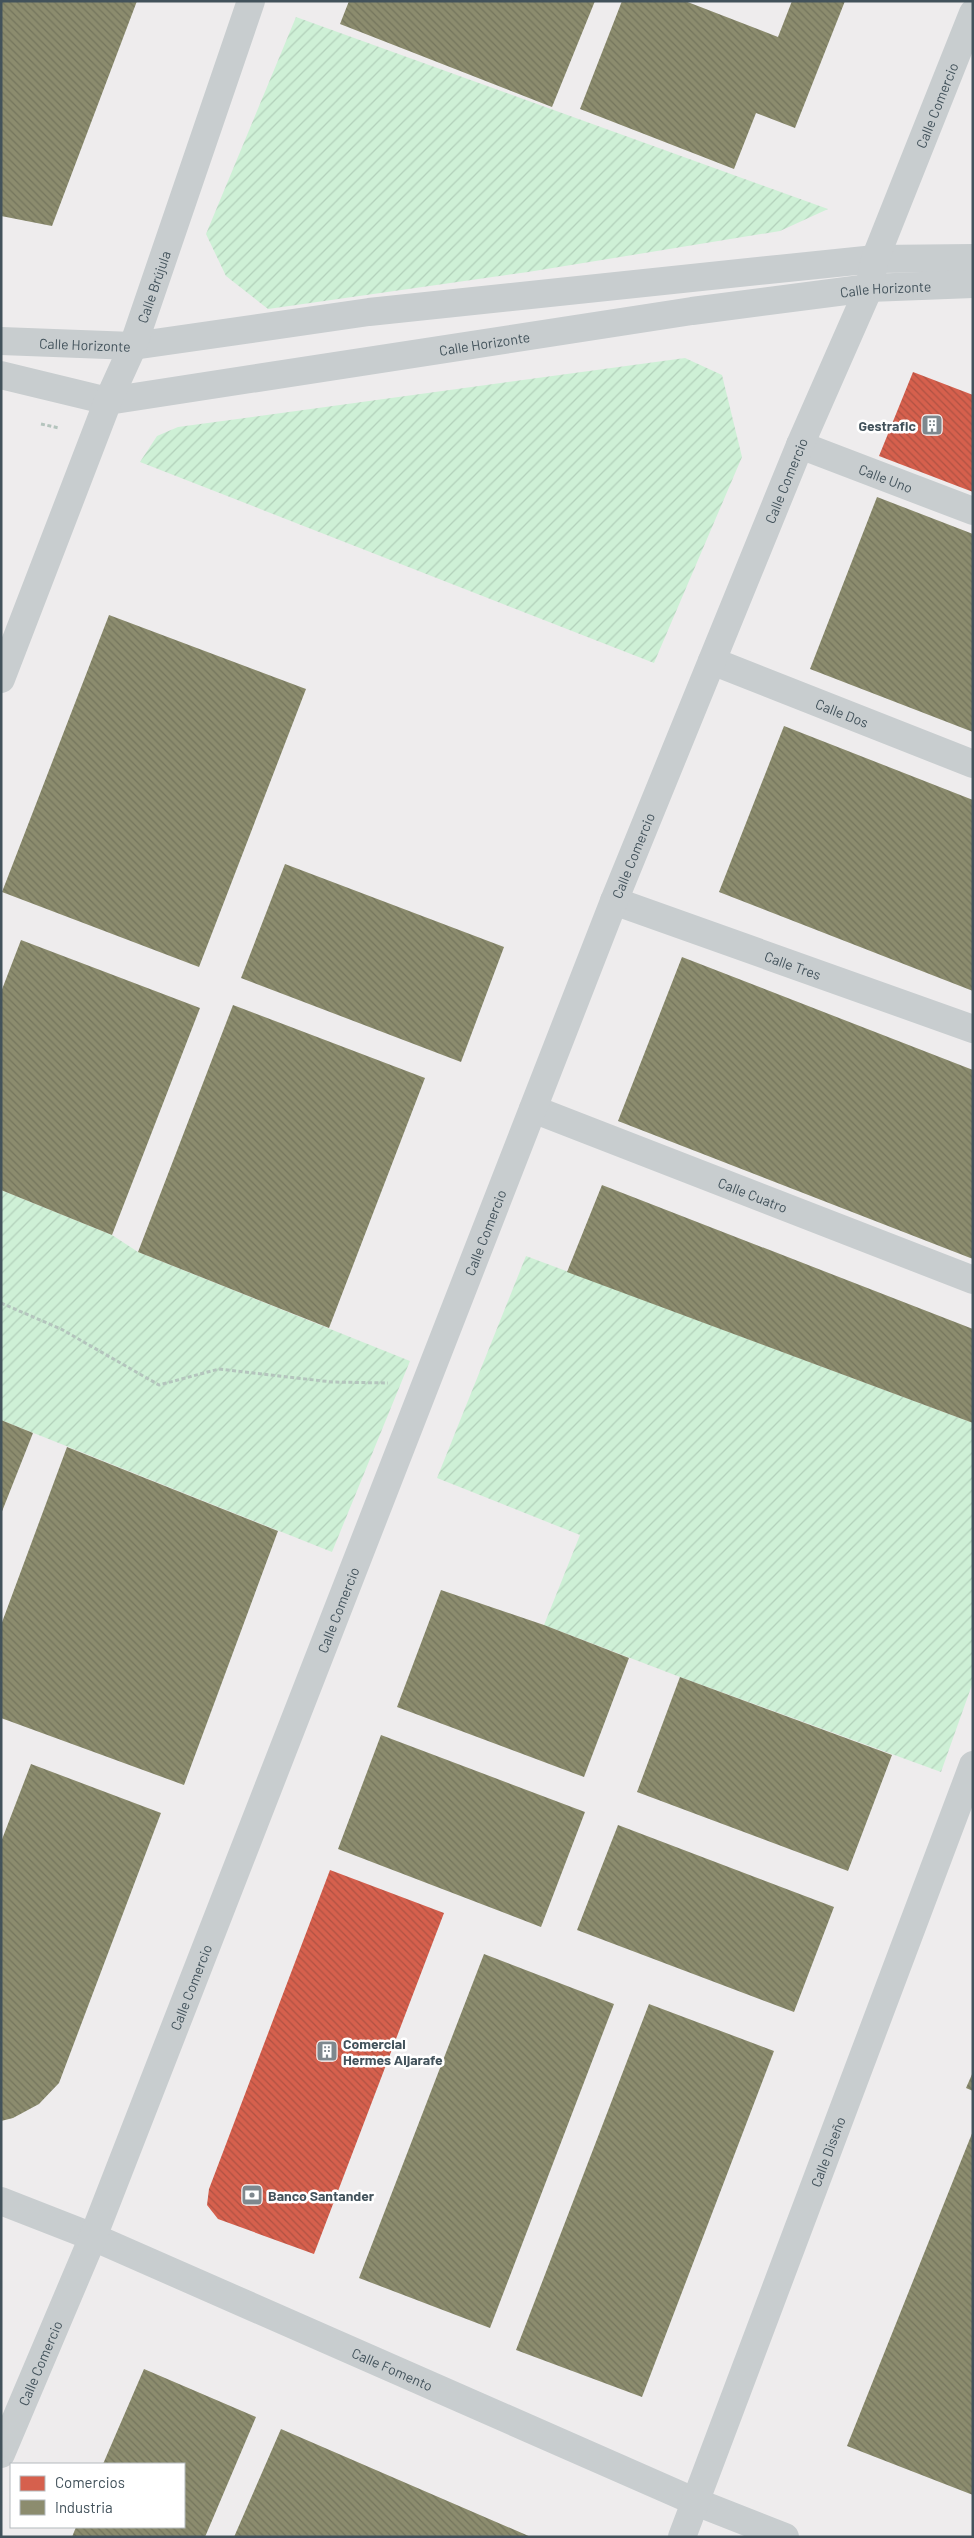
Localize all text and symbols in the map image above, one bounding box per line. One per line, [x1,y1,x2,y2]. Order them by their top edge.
street label: Calle Comercio [912,60,961,150]
street label: Calle Brújula [133,248,173,325]
street label: Calle Horizonte [839,277,932,300]
street label: Calle Horizonte [438,328,531,358]
street label: Calle Horizonte [39,334,131,354]
building icon: Gestrafic [920,413,944,437]
place label: Gestrafic [858,417,916,434]
street label: Calle Comercio [761,435,811,526]
street label: Calle Uno [857,460,915,496]
street label: Calle Dos [813,694,871,731]
street label: Calle Comercio [608,810,658,901]
street label: Calle Tres [762,947,824,983]
street label: Calle Cuatro [716,1173,790,1216]
street label: Calle Comercio [460,1187,509,1278]
street label: Calle Comercio [313,1564,362,1655]
street label: Calle Comercio [166,1942,215,2032]
place label: Comercial Hermes Aljarafe [343,2035,443,2068]
building icon: Comercial Hermes Aljarafe [315,2039,339,2063]
street label: Calle Diseño [806,2114,848,2189]
bank icon: Banco Santander [240,2183,264,2207]
place label: Banco Santander [268,2187,375,2204]
street label: Calle Comercio [14,2318,65,2408]
street label: Calle Fomento [350,2343,436,2394]
legend [10,2463,185,2528]
text: Comercios [55,2473,125,2491]
text: Industria [55,2498,113,2516]

